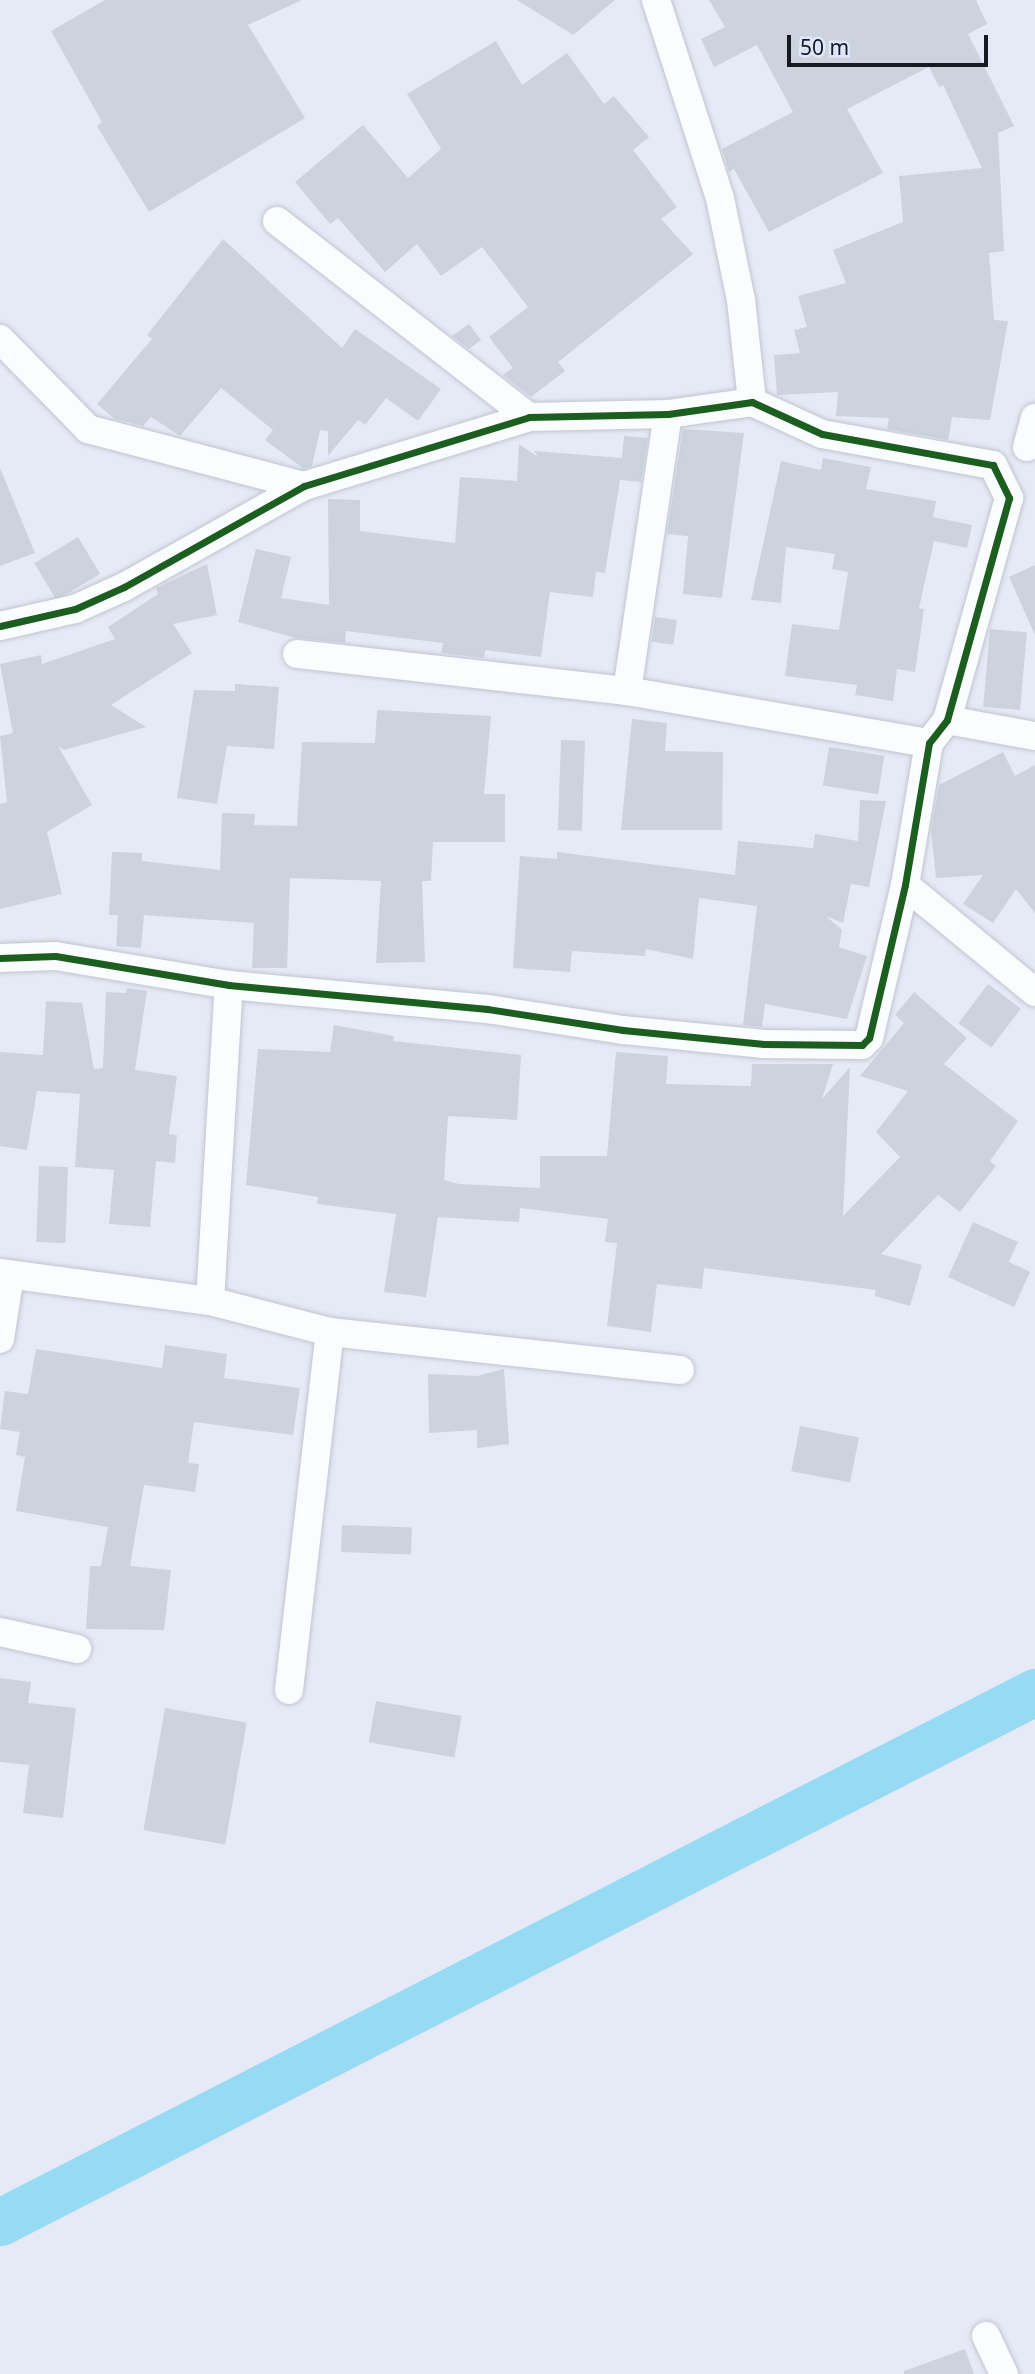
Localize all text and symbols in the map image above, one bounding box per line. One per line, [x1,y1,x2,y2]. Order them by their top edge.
scale bar [790,21,991,65]
text: 50 m [800,33,849,61]

